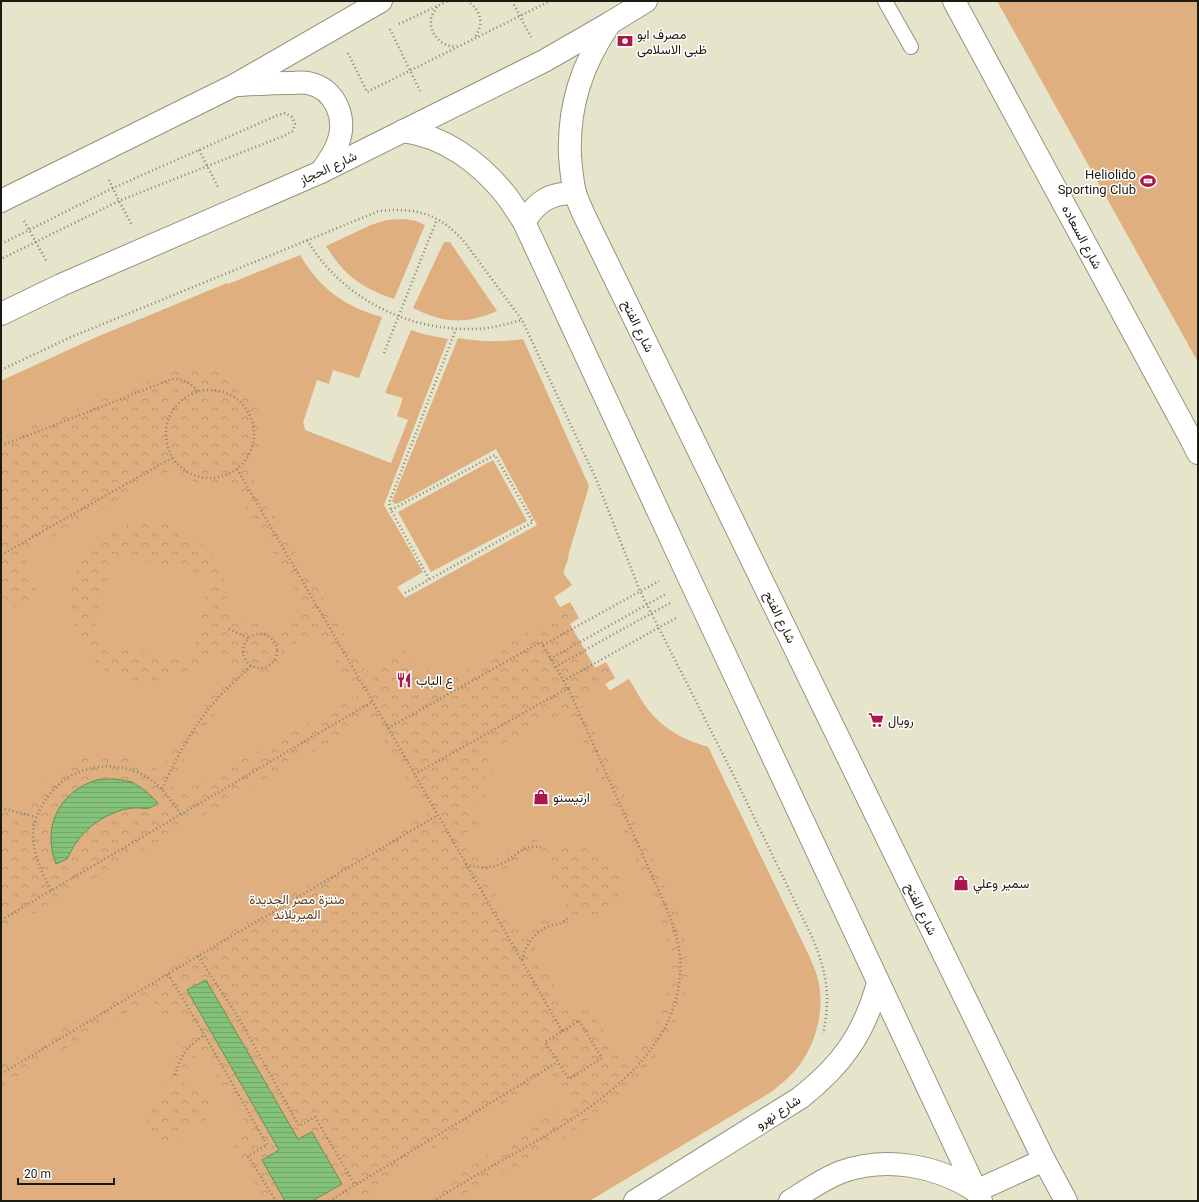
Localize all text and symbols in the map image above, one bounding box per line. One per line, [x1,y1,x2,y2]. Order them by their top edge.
place label: مصرف ابو ظبى الاسلامى [637,27,707,58]
bank icon: مصرف ابو ظبى الاسلامى [616,32,634,50]
street label: شارع الحجاز [296,148,360,190]
place label: Heliolido Sporting Club [1058,167,1136,197]
sports icon: Heliolido Sporting Club [1139,172,1157,190]
street label: شارع السعاده [1057,202,1105,272]
street label: شارع الفتح [617,297,657,355]
street label: شارع الفتح [759,588,799,646]
restaurant icon: ع الباب [395,671,413,689]
place label: ع الباب [416,673,453,690]
supermarket icon: رويال [867,711,885,729]
place label: رويال [888,713,914,729]
shop icon: ارتيستو [532,788,550,806]
place label: ارتيستو [553,790,590,806]
shop icon: سمير وعلي [952,874,970,892]
place label: سمير وعلي [973,876,1029,894]
street label: شارع الفتح [900,880,940,938]
park label: منتزة مصر الجديدة الميريلاند [249,892,345,923]
street label: شارع نهرو [753,1092,804,1134]
scale bar [18,1160,114,1186]
text: 20 m [24,1167,51,1181]

